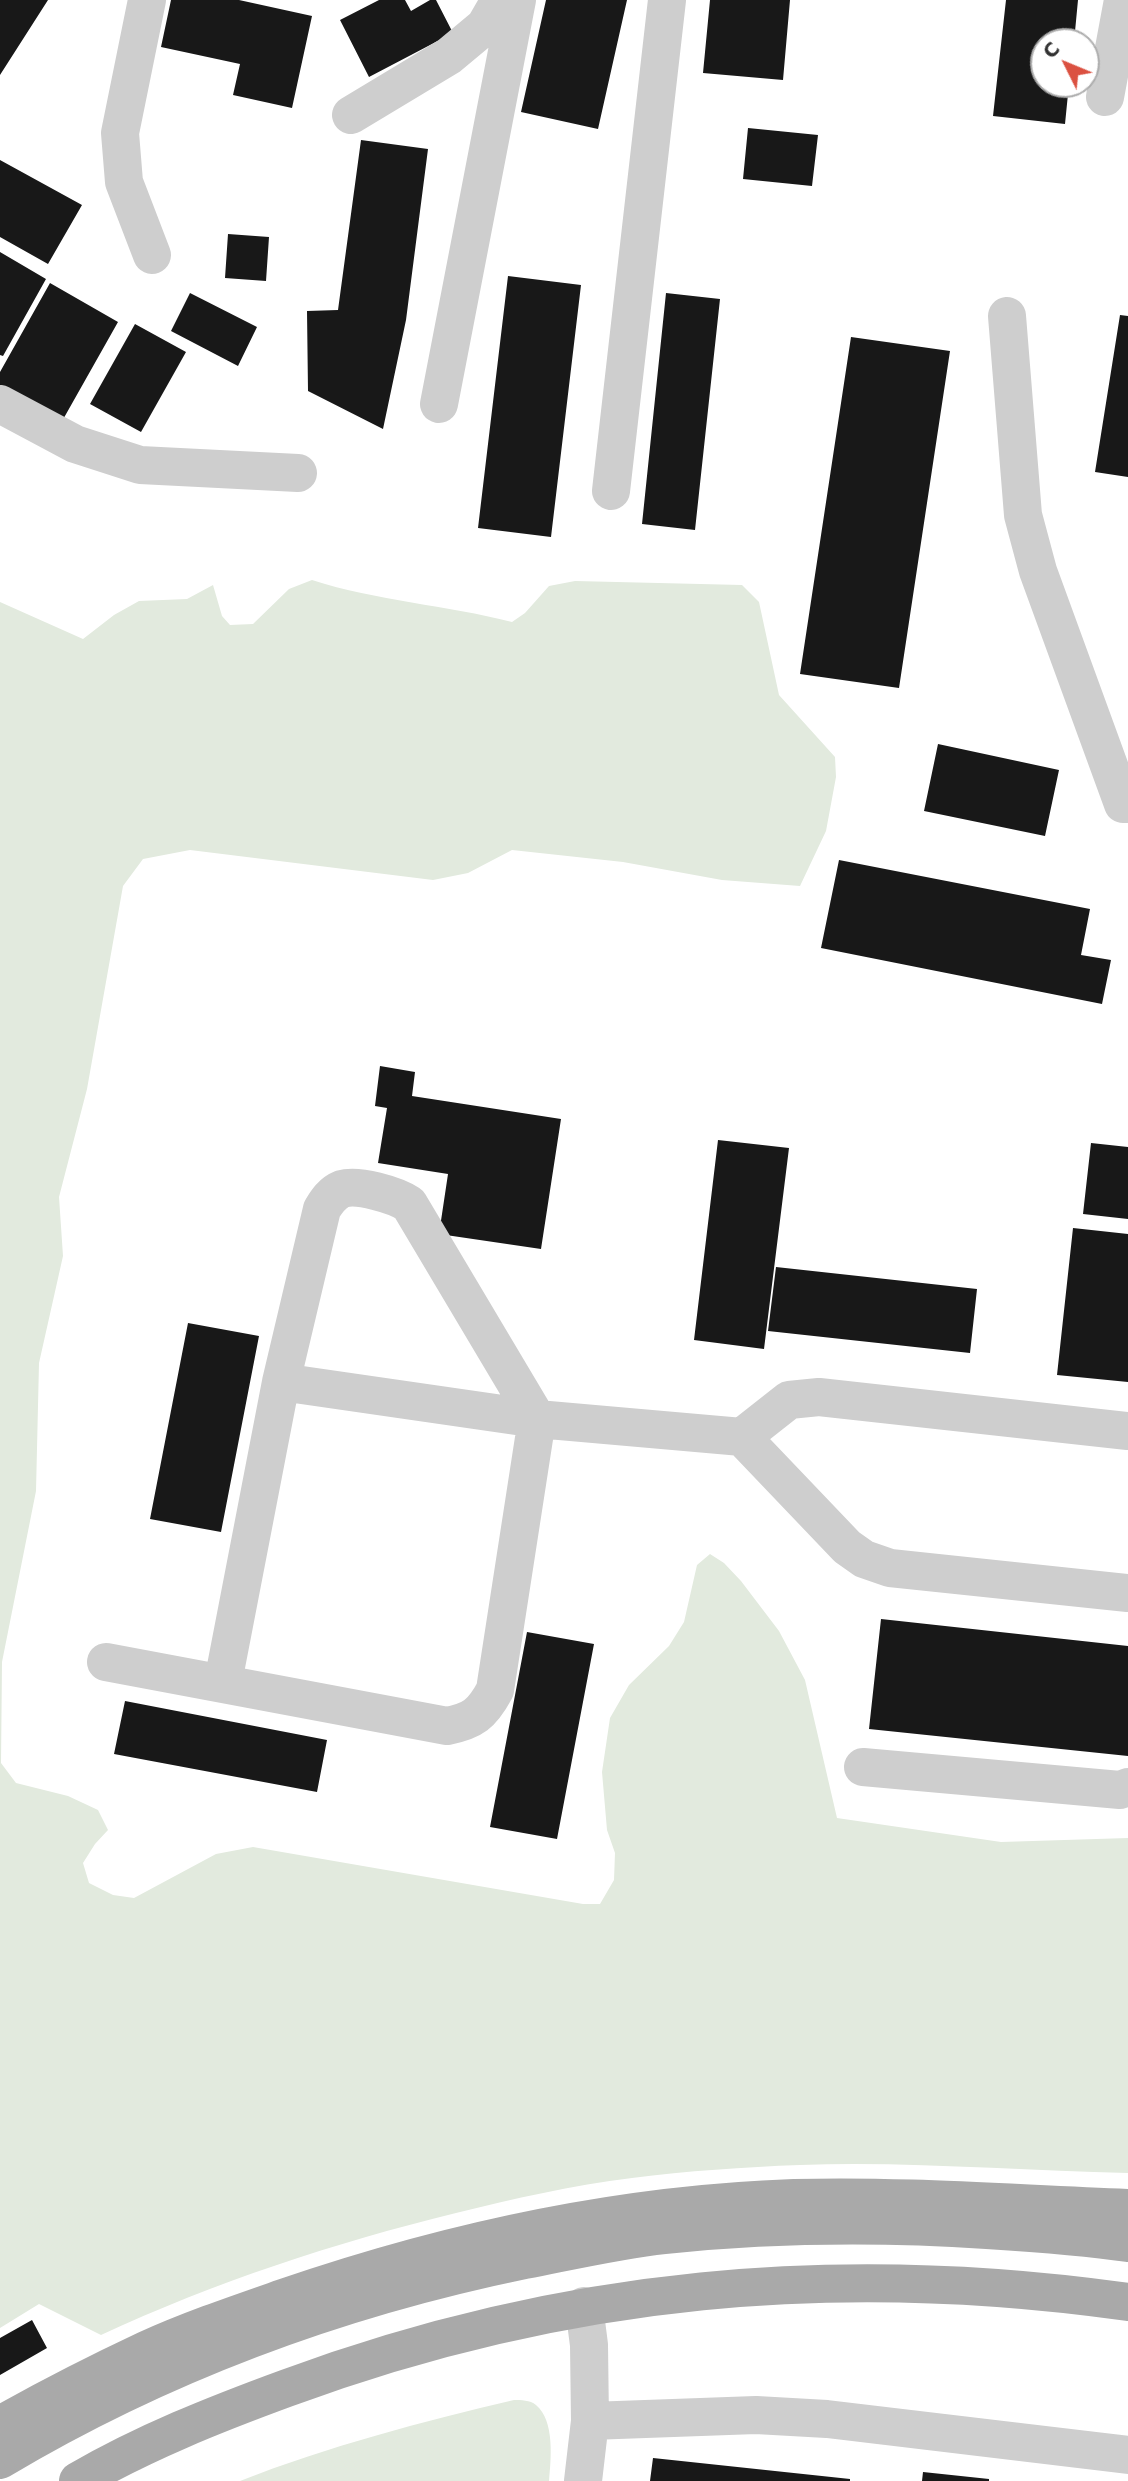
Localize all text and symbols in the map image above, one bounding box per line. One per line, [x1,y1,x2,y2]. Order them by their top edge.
north arrow [1030,28,1100,98]
text: С [1038,37,1064,63]

